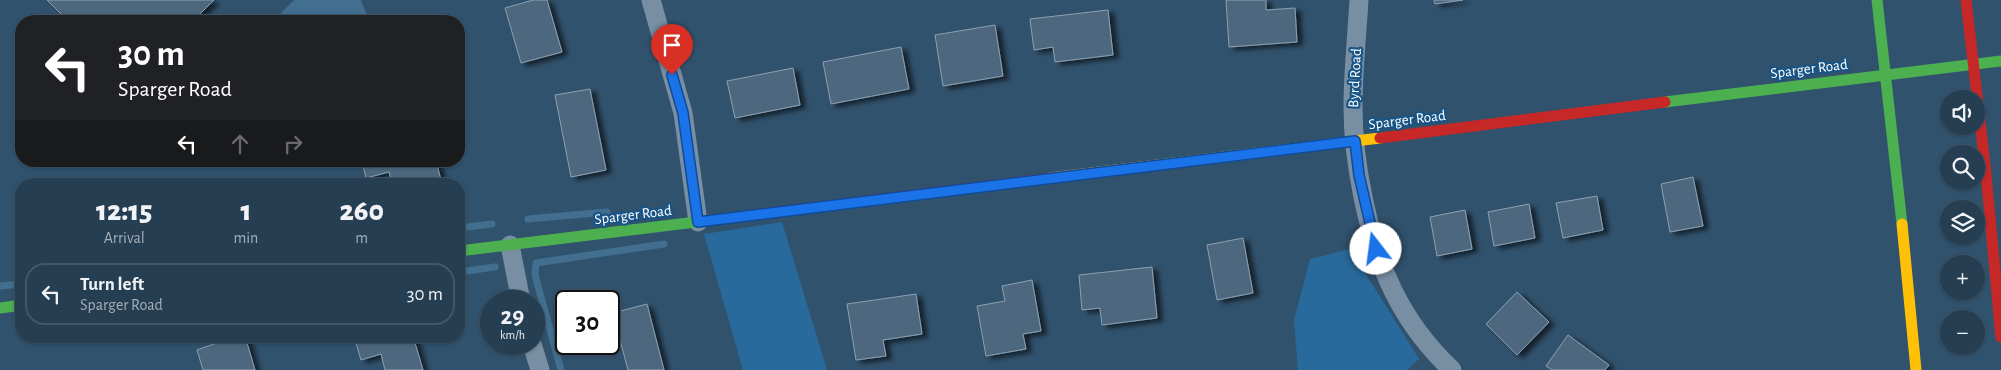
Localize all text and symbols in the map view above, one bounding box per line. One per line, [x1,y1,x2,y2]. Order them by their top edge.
pin [651,24,693,75]
icon: arrive [658,31,686,59]
icon: left [35,35,100,100]
text: 30 m [118,37,185,72]
street label: Byrd Road [1346,48,1364,108]
street label: Sparger Road [1770,57,1849,81]
text: Sparger Road [118,78,232,100]
map controls [1940,90,1985,355]
button: sound [1940,90,1985,135]
street label: Sparger Road [1368,108,1447,132]
icon: left [173,130,201,158]
icon: ahead [226,130,254,158]
icon: right [279,130,307,158]
button: search [1940,145,1985,190]
text: 12:15 [96,196,152,226]
text: 1 [240,196,251,226]
text: 260 [339,196,384,226]
button: layers [1940,200,1985,245]
street label: Sparger Road [594,203,673,227]
position arrow [1349,222,1401,274]
text: Arrival [104,230,145,246]
text: min [233,230,258,246]
text: m [355,230,368,246]
button: + [1940,255,1985,300]
text: Turn left [80,275,144,294]
icon: left [37,280,65,308]
text: 30 m [407,285,443,304]
speed limit sign: 30 [555,290,620,355]
text: Sparger Road [80,297,163,313]
text: 29 [501,304,524,329]
button: − [1940,310,1985,355]
text: km/h [500,329,525,341]

